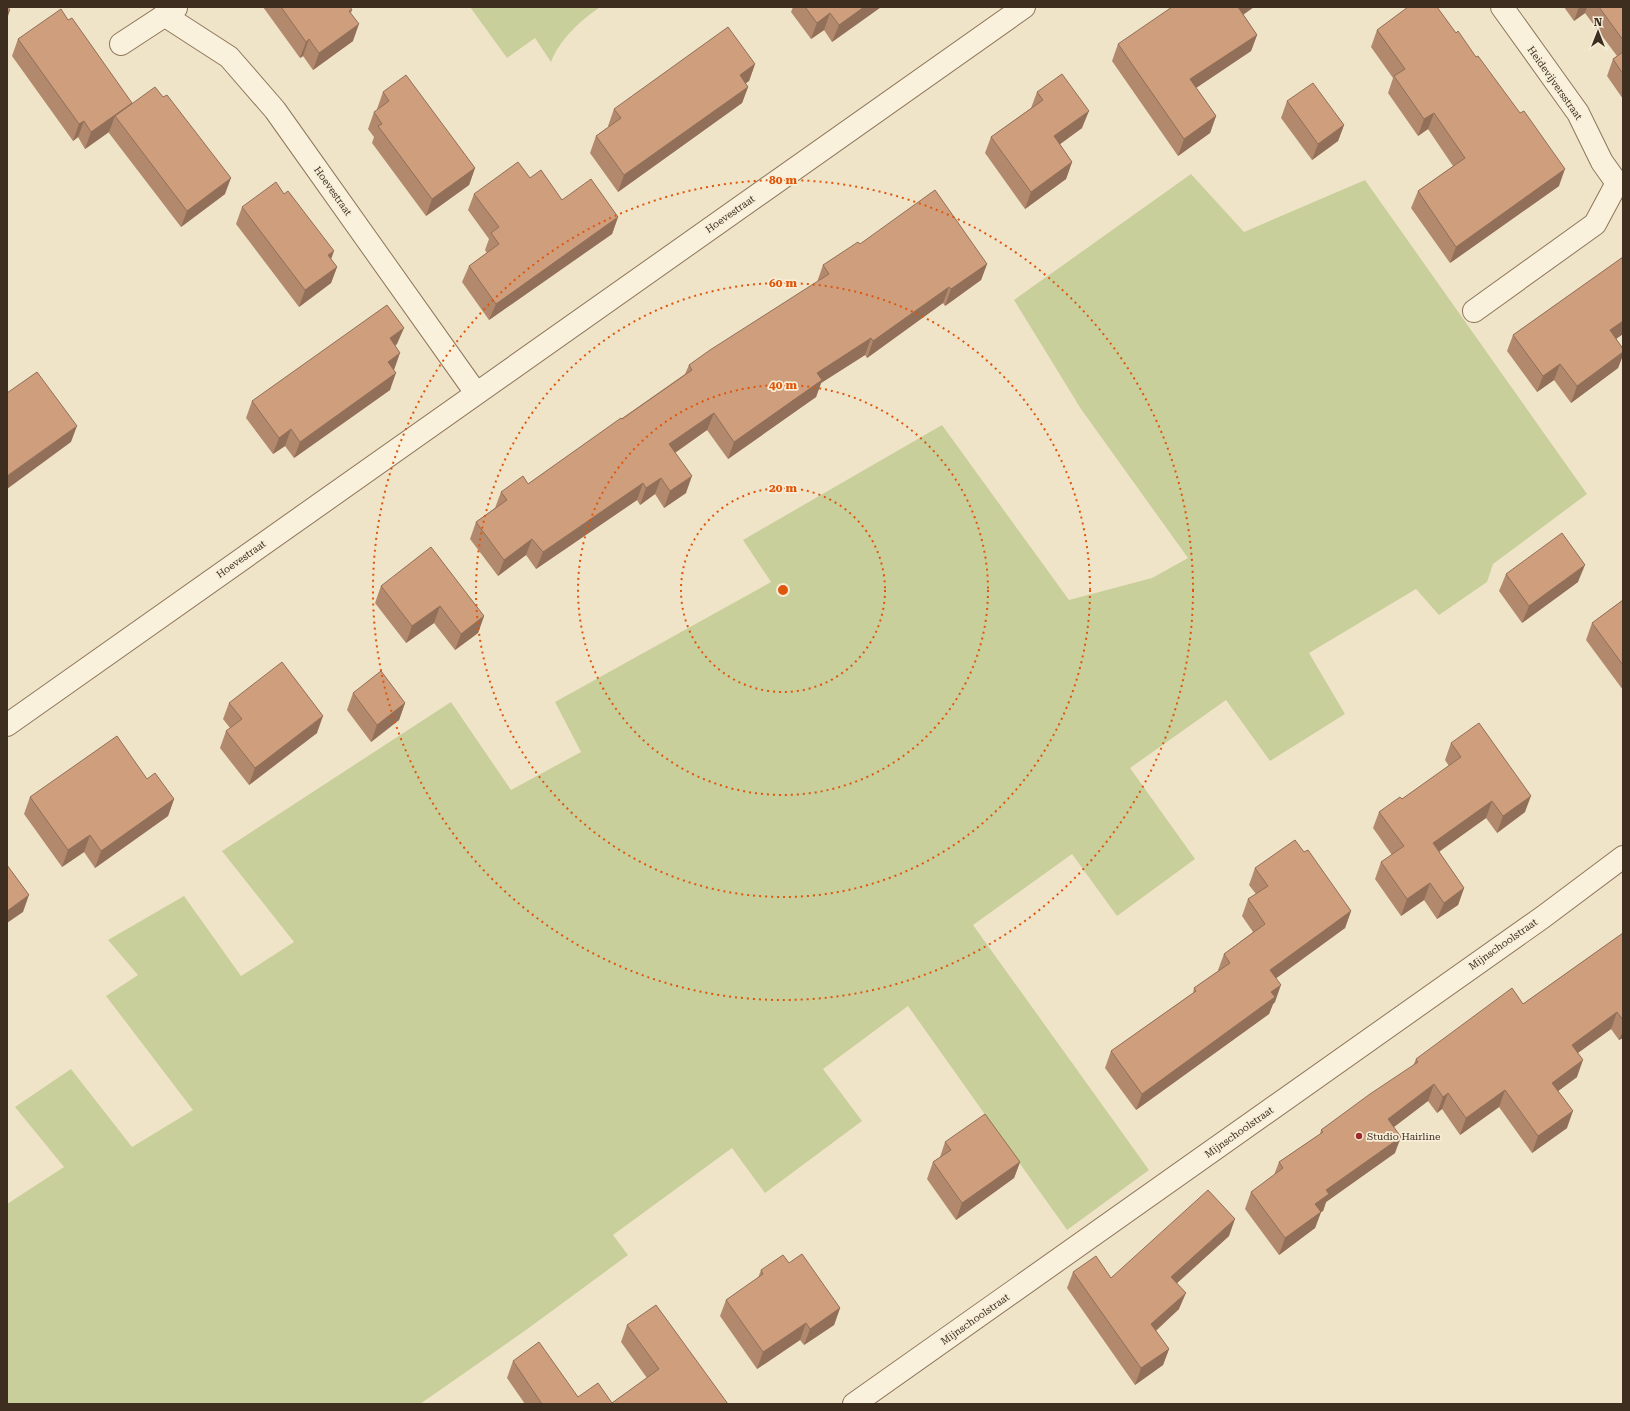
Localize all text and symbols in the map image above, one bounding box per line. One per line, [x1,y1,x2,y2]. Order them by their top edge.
north arrow [1578,12,1618,52]
text: N [1594,16,1603,29]
street label: Heidevijversstraat [1525,44,1585,122]
street label: Hoevestraat [312,164,354,218]
text: 80 m [769,173,797,187]
street label: Hoevestraat [703,193,757,235]
text: 60 m [769,276,797,290]
text: 40 m [769,378,797,392]
text: 20 m [769,481,797,495]
street label: Hoevestraat [214,538,268,580]
centre of rings [776,583,790,597]
street label: Mijnschoolstraat [1467,916,1540,972]
street label: Mijnschoolstraat [1203,1104,1276,1160]
marker: Studio Hairline [1354,1131,1364,1141]
place label: Studio Hairline [1367,1131,1441,1142]
street label: Mijnschoolstraat [939,1291,1012,1347]

